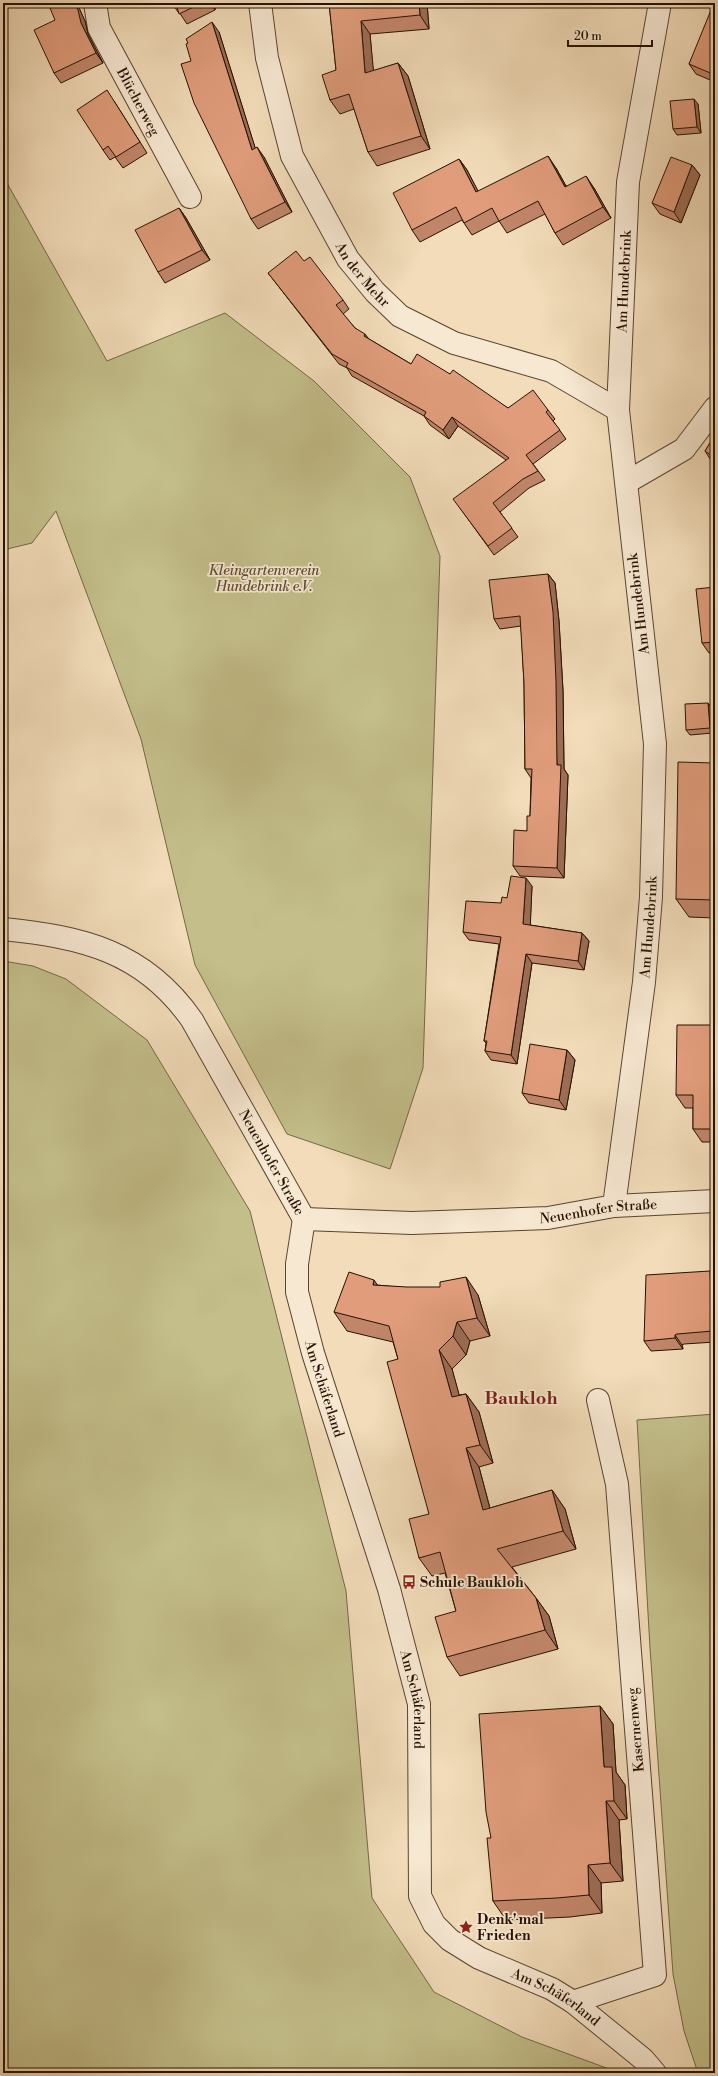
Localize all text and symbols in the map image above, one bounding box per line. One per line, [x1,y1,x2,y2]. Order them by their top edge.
scale bar [568,22,652,48]
text: 20 m [574,29,602,44]
street label: Blücherweg [112,64,164,140]
street label: Am Hundebrink [613,230,636,334]
street label: An der Mehr [330,238,393,312]
street label: Am Hundebrink [624,552,654,657]
park label: Kleingartenverein Hundebrink e.V. [209,562,320,596]
street label: Am Hundebrink [636,875,662,980]
street label: Neuenhofer Straße [234,1107,308,1219]
street label: Neuenhofer Straße [539,1196,658,1228]
street label: Am Schäferland [300,1338,347,1440]
district label: Baukloh [484,1387,558,1410]
bus stop icon: Schule Baukloh [401,1574,417,1590]
place label: Schule Baukloh [420,1574,524,1592]
street label: Am Schäferland [395,1647,427,1749]
street label: Kasernenweg [623,1686,649,1773]
place label: Denk' mal Frieden [477,1911,544,1945]
place icon: Denk' mal Frieden [458,1919,474,1935]
street label: Am Schäferland [508,1964,604,2030]

